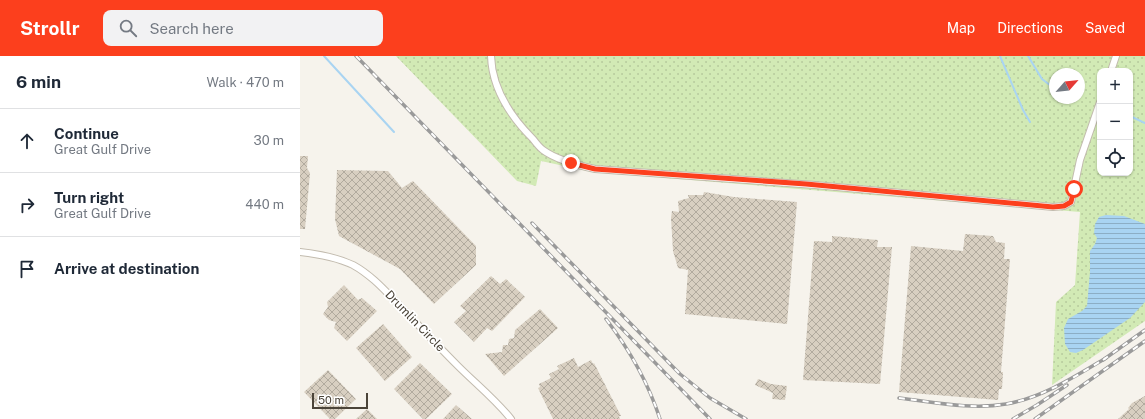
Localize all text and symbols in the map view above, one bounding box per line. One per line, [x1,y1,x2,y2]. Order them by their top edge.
search box [103,10,383,46]
text: Strollr [20,17,79,39]
icon: search [117,17,139,39]
text: Search here [149,20,234,37]
text: Map [947,20,975,36]
text: Directions [997,20,1063,36]
text: Saved [1085,20,1125,36]
north arrow [1049,68,1085,104]
map controls [1097,68,1133,176]
button: + [1097,68,1133,104]
text: 6 min [16,72,61,92]
text: Walk · 470 m [207,75,284,90]
button: − [1097,104,1133,140]
text: Continue [54,125,119,142]
icon: ahead [16,130,38,152]
text: 30 m [254,133,284,148]
button: locate [1097,140,1133,176]
text: Great Gulf Drive [54,142,151,157]
route end [562,154,580,172]
route start [1065,180,1083,198]
text: Turn right [54,189,124,206]
icon: right [16,194,38,216]
text: 440 m [245,197,284,212]
text: Great Gulf Drive [54,206,151,221]
icon: arrive [16,258,38,280]
text: Arrive at destination [54,260,199,277]
street label: Drumlin Circle [382,288,448,355]
scale bar [312,391,368,410]
text: 50 m [318,394,344,406]

